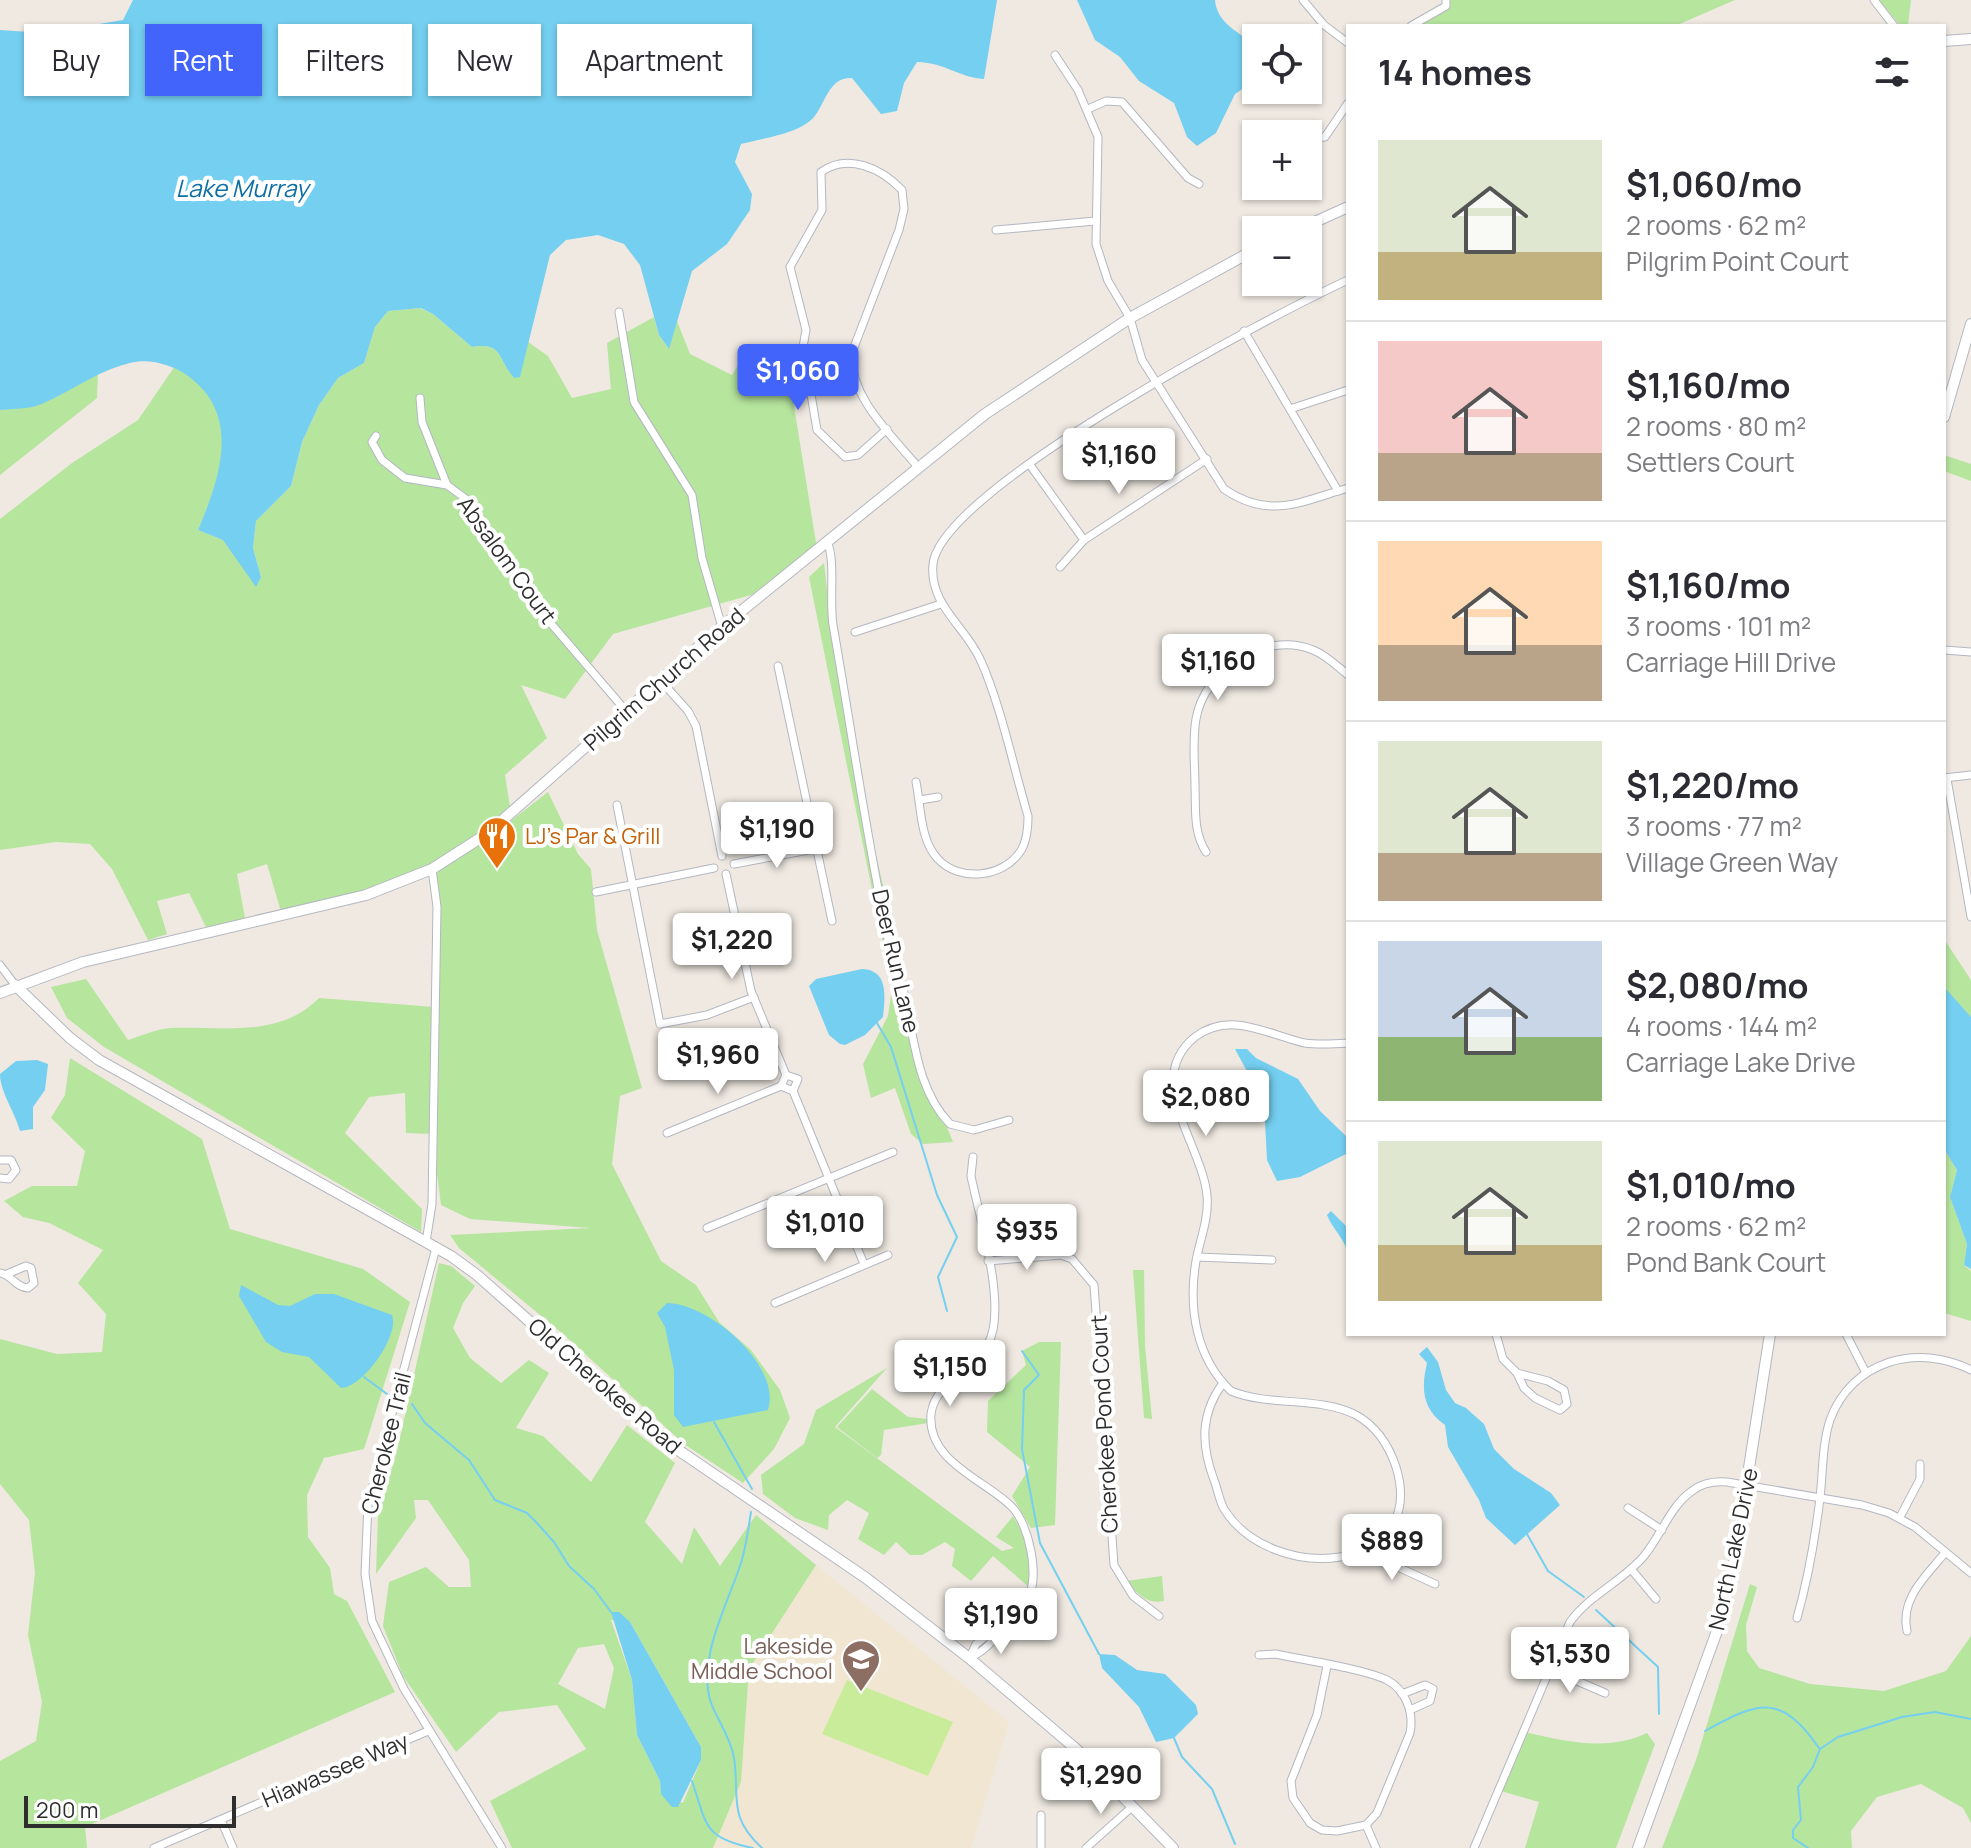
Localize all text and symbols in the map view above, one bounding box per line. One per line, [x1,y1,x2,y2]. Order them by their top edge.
chip: Buy [24,24,129,96]
chip: Rent [145,24,262,96]
chip: Filters [278,24,412,96]
chip: New [428,24,541,96]
chip: Apartment [557,24,752,96]
map controls [1242,24,1322,296]
button: locate [1242,24,1322,104]
text: 14 homes [1378,49,1532,95]
icon: filters [1870,50,1914,94]
button: + [1242,120,1322,200]
text: $1,060/mo [1626,161,1802,207]
water label: Lake Murray [176,171,312,204]
icon: home [1442,172,1538,268]
text: 2 rooms · 62 m² [1626,207,1806,243]
button: − [1242,216,1322,296]
text: Pilgrim Point Court [1626,243,1849,279]
pin: $1,060 [733,344,863,412]
text: $1,060 [756,352,840,388]
text: $1,160/mo [1626,362,1791,408]
icon: home [1442,373,1538,469]
text: 2 rooms · 80 m² [1626,408,1806,444]
pin: $1,160 [1054,428,1184,496]
text: $1,160 [1081,436,1157,472]
text: Settlers Court [1626,444,1795,480]
street label: Absalom Court [451,490,563,630]
text: $1,160/mo [1626,562,1791,608]
icon: home [1442,573,1538,669]
street label: Pilgrim Church Road [577,601,751,757]
text: 3 rooms · 101 m² [1626,608,1811,644]
pin: $1,160 [1153,634,1283,702]
text: $1,160 [1180,642,1256,678]
text: Carriage Hill Drive [1626,644,1836,680]
text: $1,220/mo [1626,762,1799,808]
icon: home [1442,773,1538,869]
pin: $1,190 [712,802,842,870]
text: 3 rooms · 77 m² [1626,808,1802,844]
text: $1,190 [739,810,815,846]
restaurant icon: LJ's Par & Grill [476,815,518,870]
place label: LJ's Par & Grill [525,821,660,851]
text: Village Green Way [1626,844,1838,880]
street label: Deer Run Lane [865,886,927,1036]
pin: $1,220 [667,913,797,981]
text: $1,220 [691,921,773,957]
text: $2,080/mo [1626,962,1808,1008]
icon: home [1442,973,1538,1069]
text: 4 rooms · 144 m² [1626,1008,1817,1044]
pin: $1,960 [653,1028,783,1096]
text: $1,960 [676,1036,760,1072]
text: Carriage Lake Drive [1626,1044,1856,1080]
pin: $2,080 [1141,1070,1271,1138]
text: $2,080 [1161,1078,1251,1114]
text: $1,010/mo [1626,1162,1796,1208]
icon: home [1442,1173,1538,1269]
pin: $1,010 [760,1196,890,1264]
text: $1,010 [785,1204,865,1240]
pin: $935 [980,1204,1074,1272]
text: 2 rooms · 62 m² [1626,1208,1806,1244]
text: $935 [996,1212,1058,1248]
text: Pond Bank Court [1626,1244,1826,1280]
street label: Old Cherokee Road [522,1311,688,1461]
street label: Cherokee Pond Court [1083,1314,1125,1534]
pin: $1,150 [885,1340,1015,1408]
text: $1,150 [912,1348,988,1384]
street label: Cherokee Trail [354,1369,418,1517]
street label: North Lake Drive [1701,1465,1765,1633]
pin: $889 [1345,1514,1439,1582]
text: $889 [1360,1522,1424,1558]
pin: $1,190 [936,1588,1066,1656]
text: $1,190 [963,1596,1039,1632]
pin: $1,530 [1505,1627,1635,1695]
place label: Lakeside Middle School [691,1631,833,1686]
text: $1,530 [1529,1635,1611,1671]
school or university icon: Lakeside Middle School [840,1638,882,1693]
street label: Hiawassee Way [257,1725,413,1814]
pin: $1,290 [1036,1748,1166,1816]
text: $1,290 [1059,1756,1143,1792]
scale bar [24,1792,236,1828]
text: 200 m [36,1795,98,1825]

